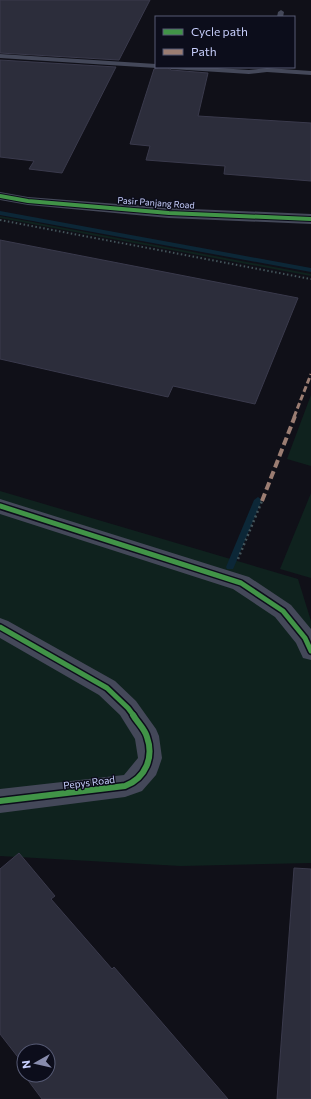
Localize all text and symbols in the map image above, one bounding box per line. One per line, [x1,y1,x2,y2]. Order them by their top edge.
legend [155,16,295,68]
text: Cycle path [191,24,248,38]
text: Path [191,44,217,58]
street label: Pasir Panjang Road [117,194,195,211]
street label: Pepys Road [62,773,116,791]
north arrow [16,1043,56,1083]
text: N [19,1059,33,1069]

